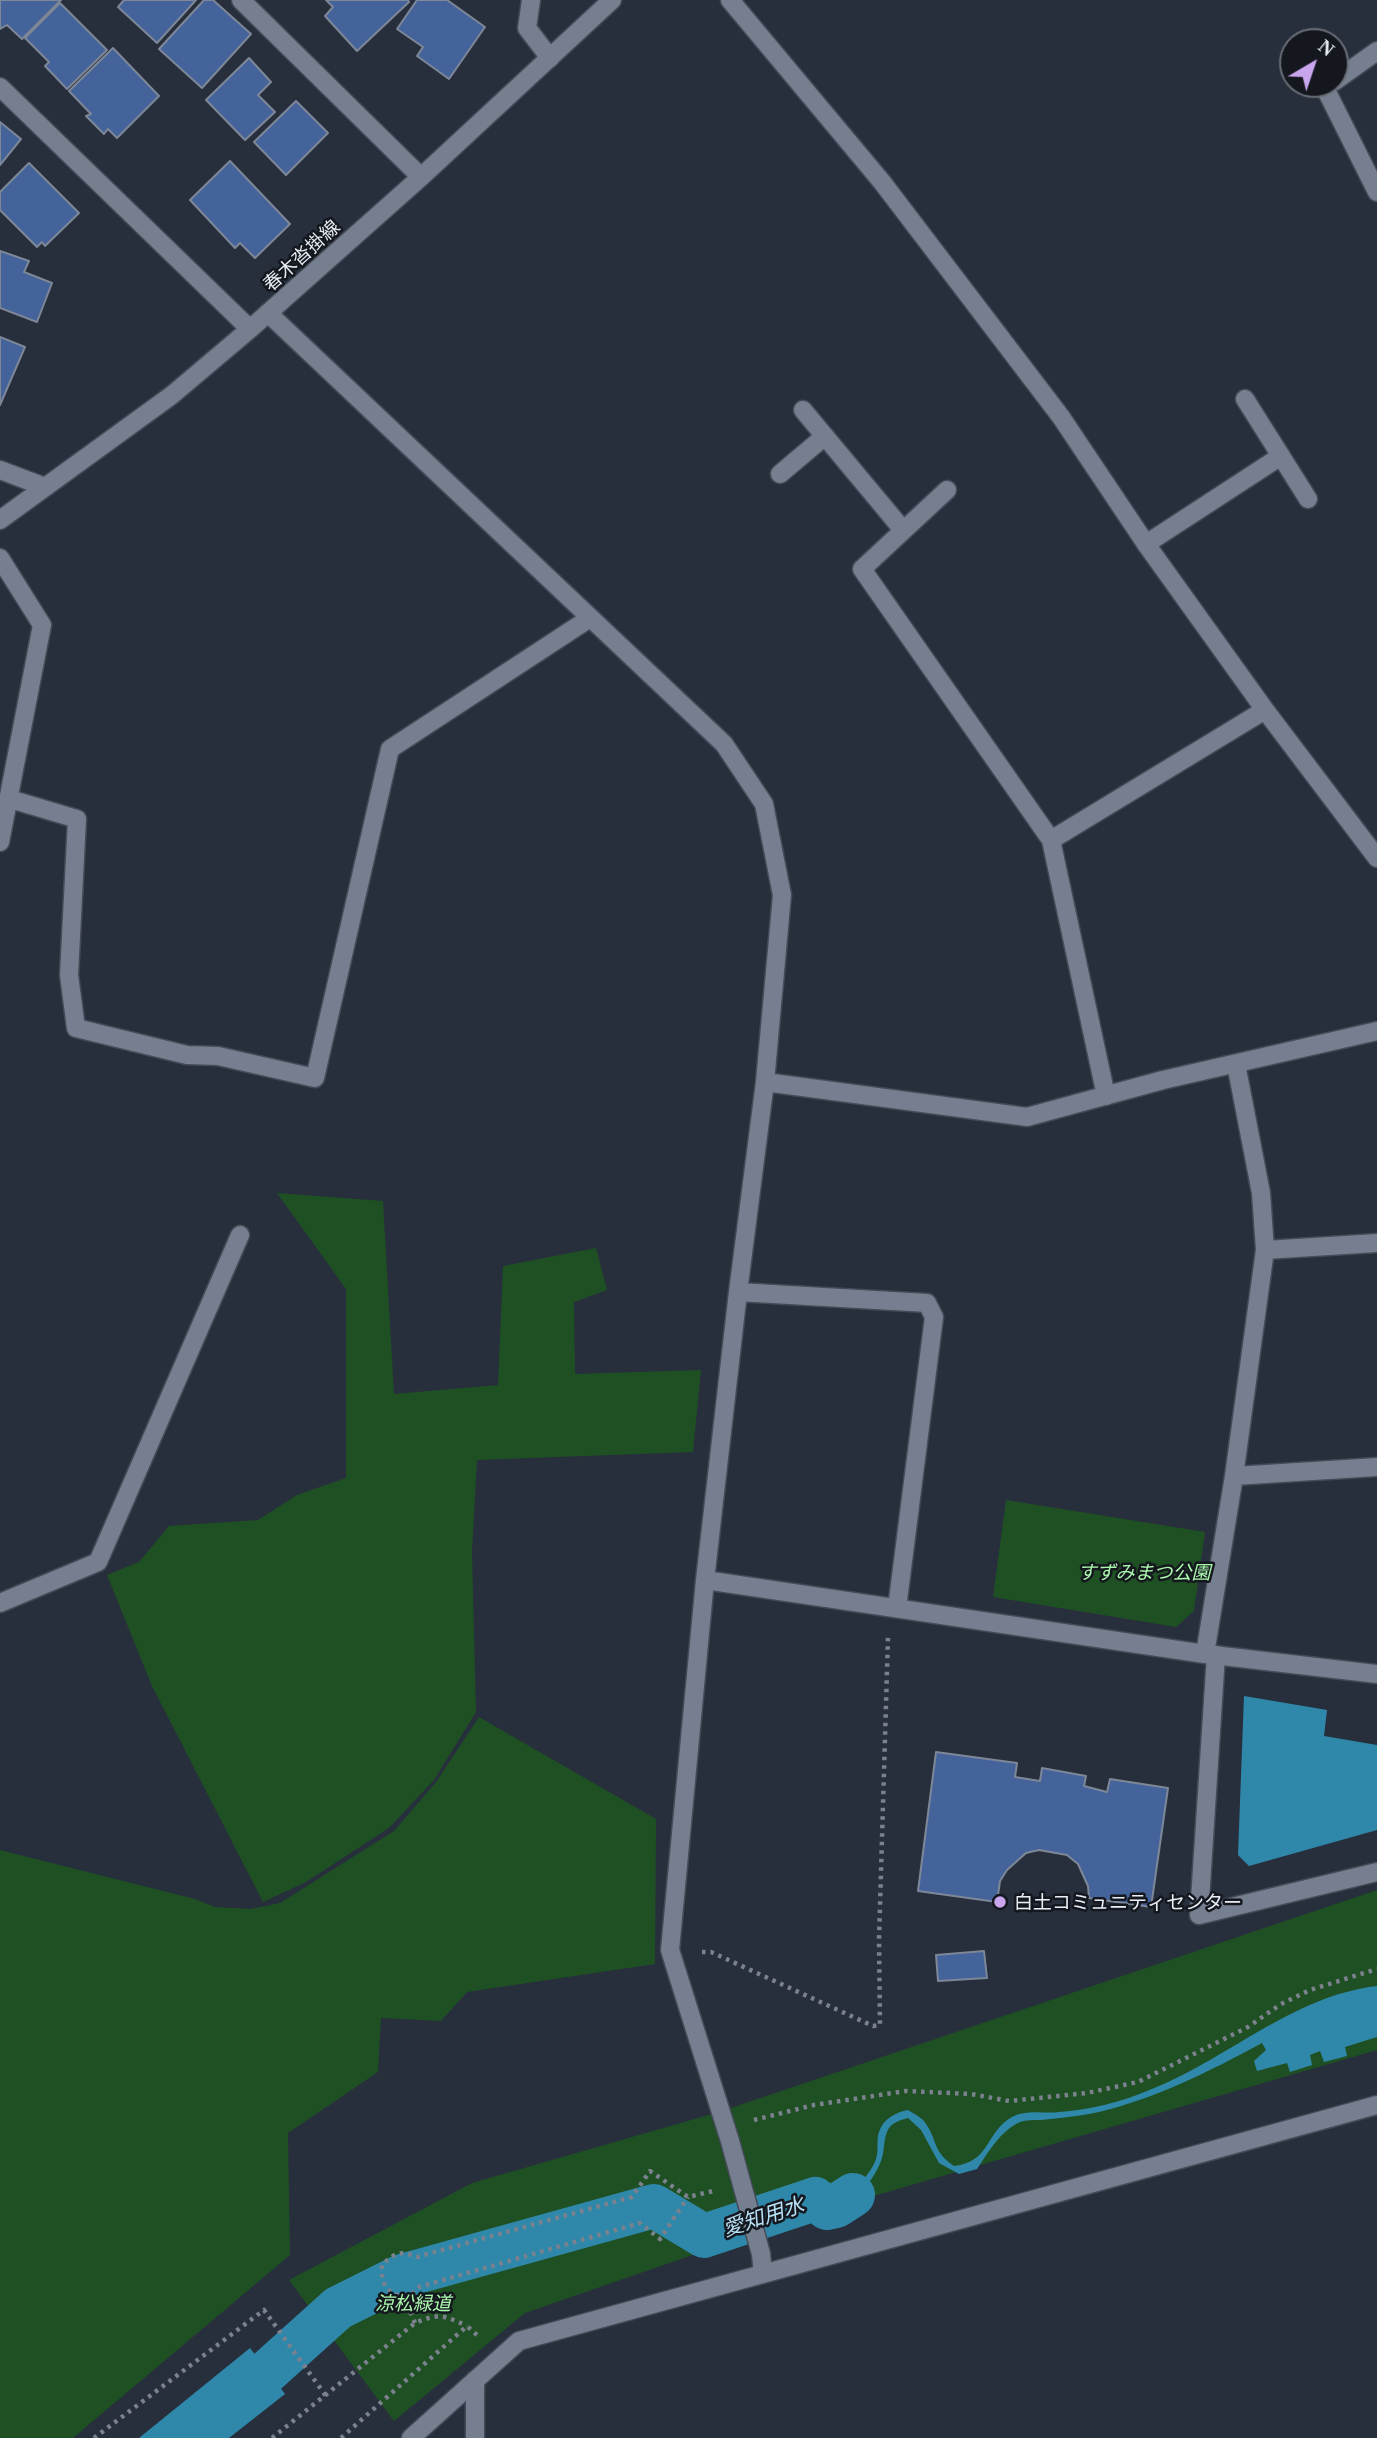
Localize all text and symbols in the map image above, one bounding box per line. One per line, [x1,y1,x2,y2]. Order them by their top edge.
north arrow [1279,28,1349,98]
text: N [1314,35,1338,60]
street label: 春木沓掛線 [258,215,344,295]
park label: すずみまつ公園 [1078,1561,1210,1583]
place label: 白土コミュニティセンター [1014,1891,1242,1913]
marker: 白土コミュニティセンター [992,1894,1008,1910]
water label: 愛知用水 [719,2191,807,2241]
park label: 涼松緑道 [375,2292,451,2314]

